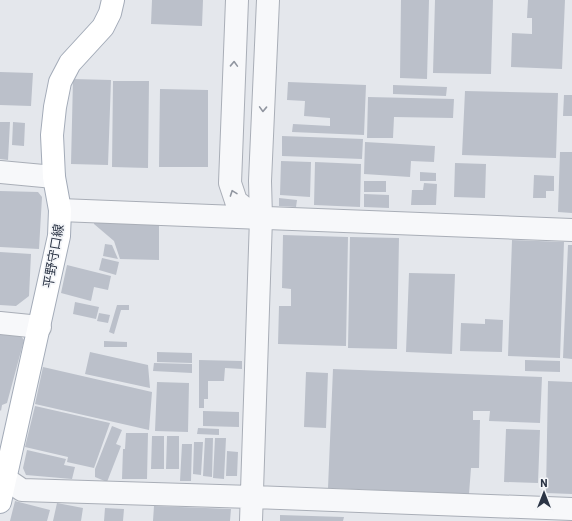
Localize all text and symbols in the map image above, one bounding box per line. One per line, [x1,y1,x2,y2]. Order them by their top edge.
one-way arrow [230,61,239,67]
one-way arrow [259,106,267,112]
one-way arrow [230,190,238,197]
street label: 平野守口線 [39,223,67,289]
north arrow [524,473,564,513]
text: N [540,476,548,489]

